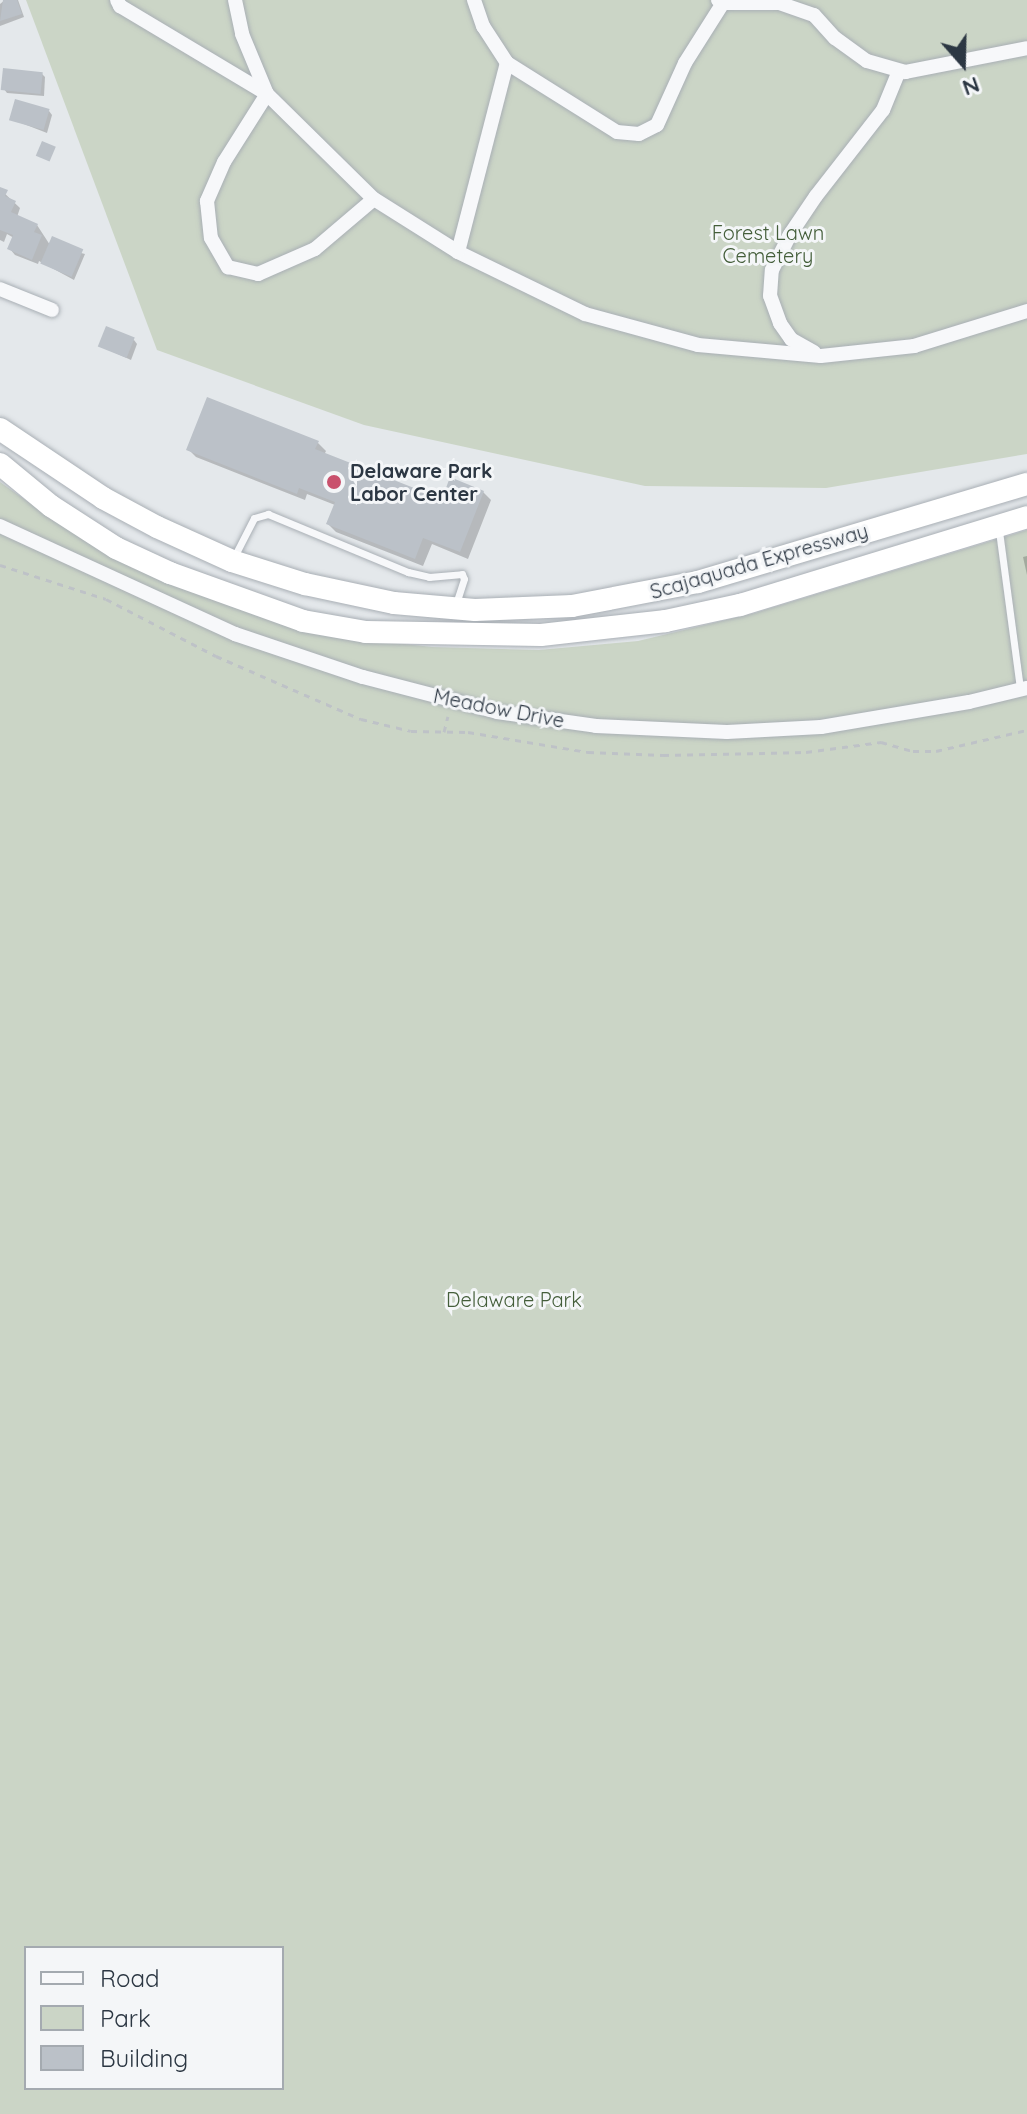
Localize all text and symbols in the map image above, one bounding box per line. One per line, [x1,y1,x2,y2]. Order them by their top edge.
north arrow [923,24,1003,104]
text: N [959,71,984,102]
park label: Forest Lawn Cemetery [712,220,824,267]
place label: Delaware Park Labor Center [350,458,492,505]
marker: Delaware Park Labor Center [325,473,343,491]
street label: Scajaquada Expressway [647,518,871,604]
street label: Meadow Drive [431,684,567,732]
park label: Delaware Park [446,1287,582,1311]
legend [24,1946,284,2090]
text: Road [100,1963,160,1993]
text: Park [100,2003,151,2033]
text: Building [100,2043,188,2073]

